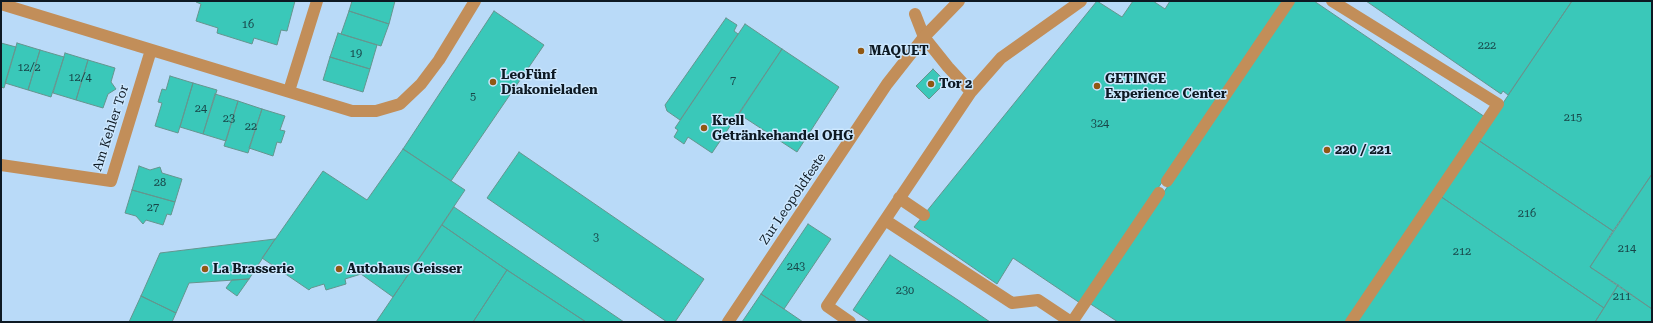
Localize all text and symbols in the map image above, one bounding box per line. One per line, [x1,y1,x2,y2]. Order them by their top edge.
house number: 16 [242,18,254,32]
house number: 222 [1478,39,1496,53]
place label: MAQUET [869,43,929,59]
marker: MAQUET [856,46,866,56]
house number: 19 [350,47,362,61]
house number: 12/2 [17,61,41,75]
place label: LeoFünf Diakonieladen [501,67,598,98]
house number: 12/4 [68,71,92,85]
place label: GETINGE Experience Center [1105,71,1227,102]
house number: 7 [730,74,736,88]
place label: Tor 2 [939,76,972,92]
marker: LeoFünf Diakonieladen [488,77,498,87]
marker: Tor 2 [926,79,936,89]
marker: GETINGE Experience Center [1092,81,1102,91]
street label: Am Kehler Tor [90,83,132,173]
house number: 5 [470,90,476,104]
house number: 24 [195,102,207,116]
house number: 215 [1564,111,1582,125]
house number: 23 [223,112,235,126]
place label: Krell Getränkehandel OHG [712,113,853,144]
house number: 324 [1091,117,1109,131]
house number: 22 [245,120,257,134]
marker: Krell Getränkehandel OHG [699,123,709,133]
place label: 220 / 221 [1335,142,1391,158]
marker: 220 / 221 [1322,145,1332,155]
street label: Zur Leopoldfeste [757,150,829,248]
house number: 28 [154,176,166,190]
house number: 27 [147,201,159,215]
house number: 216 [1518,207,1536,221]
house number: 3 [593,231,599,245]
house number: 214 [1618,242,1636,256]
house number: 212 [1453,245,1471,259]
house number: 243 [787,260,805,274]
place label: La Brasserie [213,261,294,277]
place label: Autohaus Geisser [347,261,462,277]
marker: La Brasserie [200,264,210,274]
marker: Autohaus Geisser [334,264,344,274]
house number: 230 [896,284,914,298]
house number: 211 [1613,290,1631,304]

